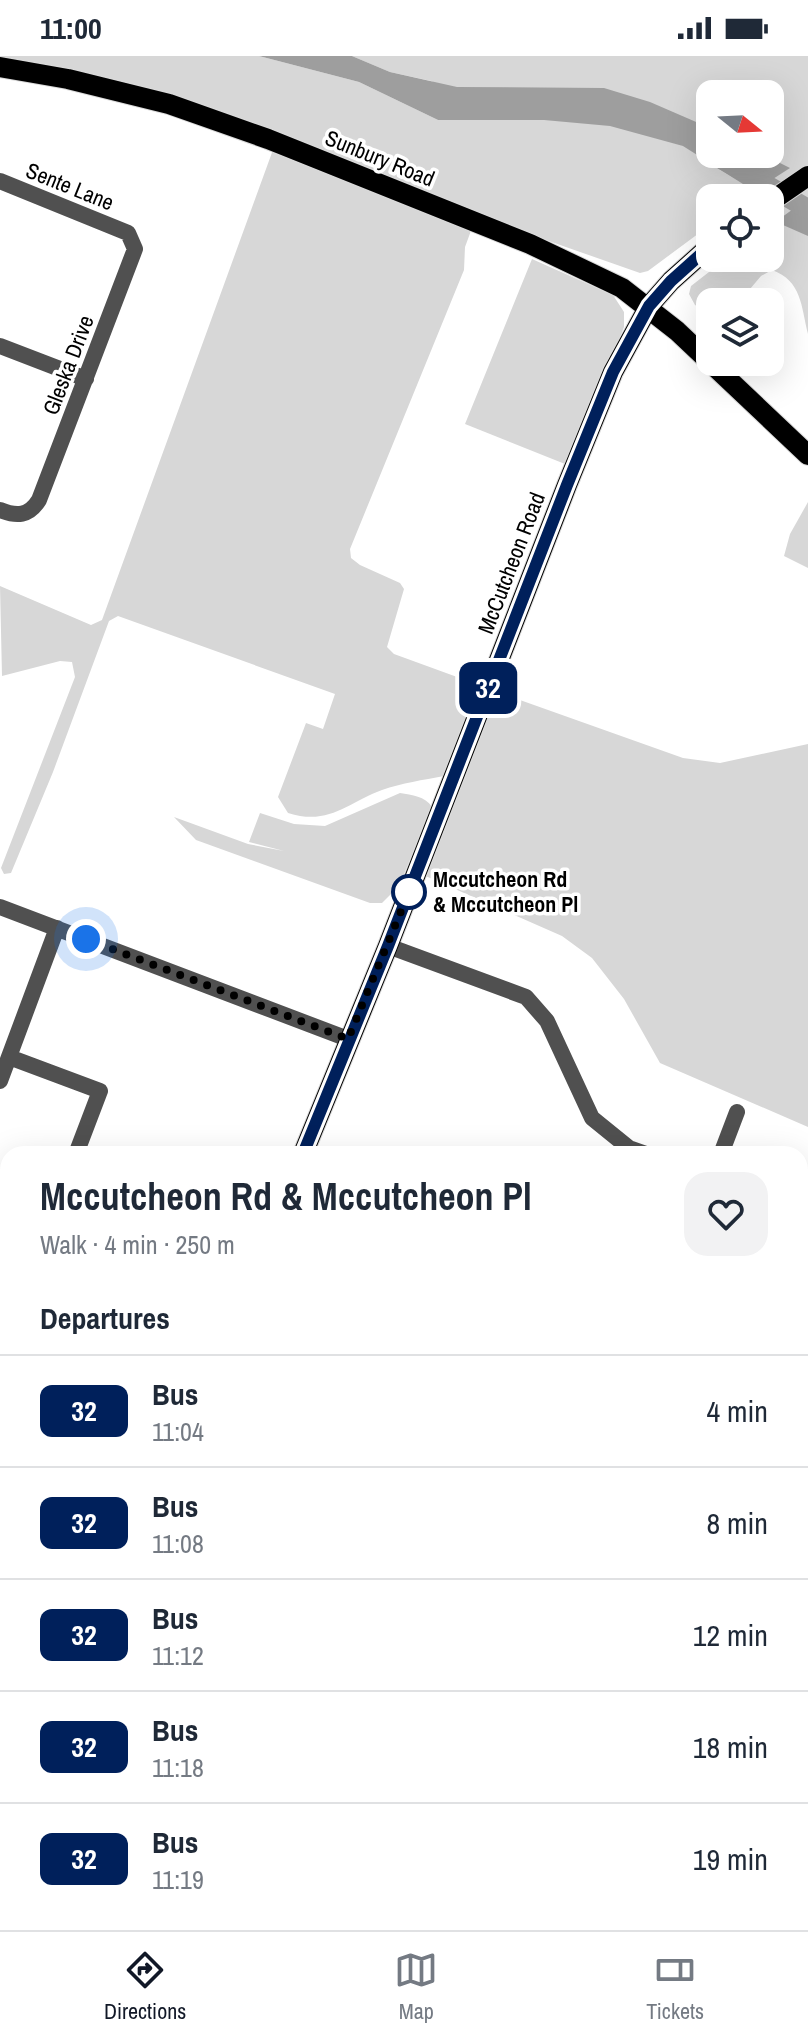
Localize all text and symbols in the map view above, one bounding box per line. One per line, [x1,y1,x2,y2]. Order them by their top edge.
text: 11:00 [40,8,102,48]
north arrow [696,80,784,168]
map controls [696,80,784,376]
street label: Sunbury Road [321,122,439,194]
street label: Sente Lane [22,155,118,217]
button: locate [696,184,784,272]
button: layers [696,288,784,376]
street label: Gleska Drive [35,311,101,419]
street label: McCutcheon Road [470,488,552,638]
line badge: 32 [452,662,524,714]
text: 32 [475,669,501,707]
place label: Mccutcheon Rd & Mccutcheon Pl [433,864,578,919]
marker: Mccutcheon Rd & Mccutcheon Pl [392,875,426,909]
your location [66,919,106,959]
text: Mccutcheon Rd & Mccutcheon Pl [40,1171,532,1222]
button: heart [684,1172,768,1256]
text: Walk · 4 min · 250 m [40,1227,235,1262]
text: Departures [40,1298,170,1338]
text: Bus [152,1374,198,1414]
text: 4 min [706,1391,768,1431]
text: 32 [71,1392,97,1430]
text: 11:04 [152,1414,204,1449]
text: Bus [152,1486,198,1526]
text: 8 min [706,1503,768,1543]
text: 32 [71,1504,97,1542]
text: 11:08 [152,1526,204,1561]
text: Bus [152,1598,198,1638]
text: 12 min [693,1615,768,1655]
text: 32 [71,1616,97,1654]
text: 11:12 [152,1638,204,1673]
text: Bus [152,1710,198,1750]
text: 18 min [693,1727,768,1767]
text: 32 [71,1728,97,1766]
text: 11:18 [152,1750,204,1785]
text: Bus [152,1822,198,1862]
text: 19 min [693,1839,768,1879]
text: 32 [71,1840,97,1878]
text: 11:19 [152,1862,204,1897]
tab: Directions [104,1948,186,2026]
tab: Map [394,1948,438,2026]
tab: Tickets [646,1948,704,2026]

